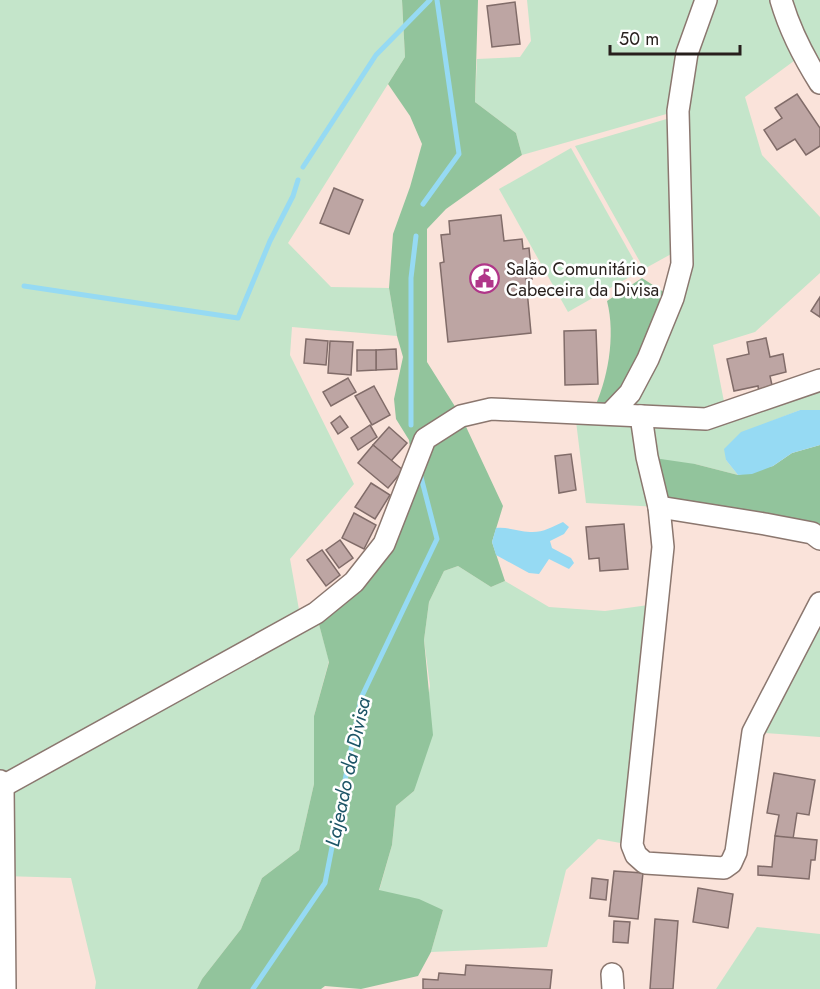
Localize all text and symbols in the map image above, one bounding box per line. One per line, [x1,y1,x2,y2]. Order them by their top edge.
scale bar [610,18,740,56]
text: 50 m [619,26,659,52]
place label: Salão Comunitário Cabeceira da Divisa [506,256,659,303]
public building icon: Salão Comunitário Cabeceira da Divisa [469,263,501,295]
water label: Lajeado da Divisa [318,695,378,849]

